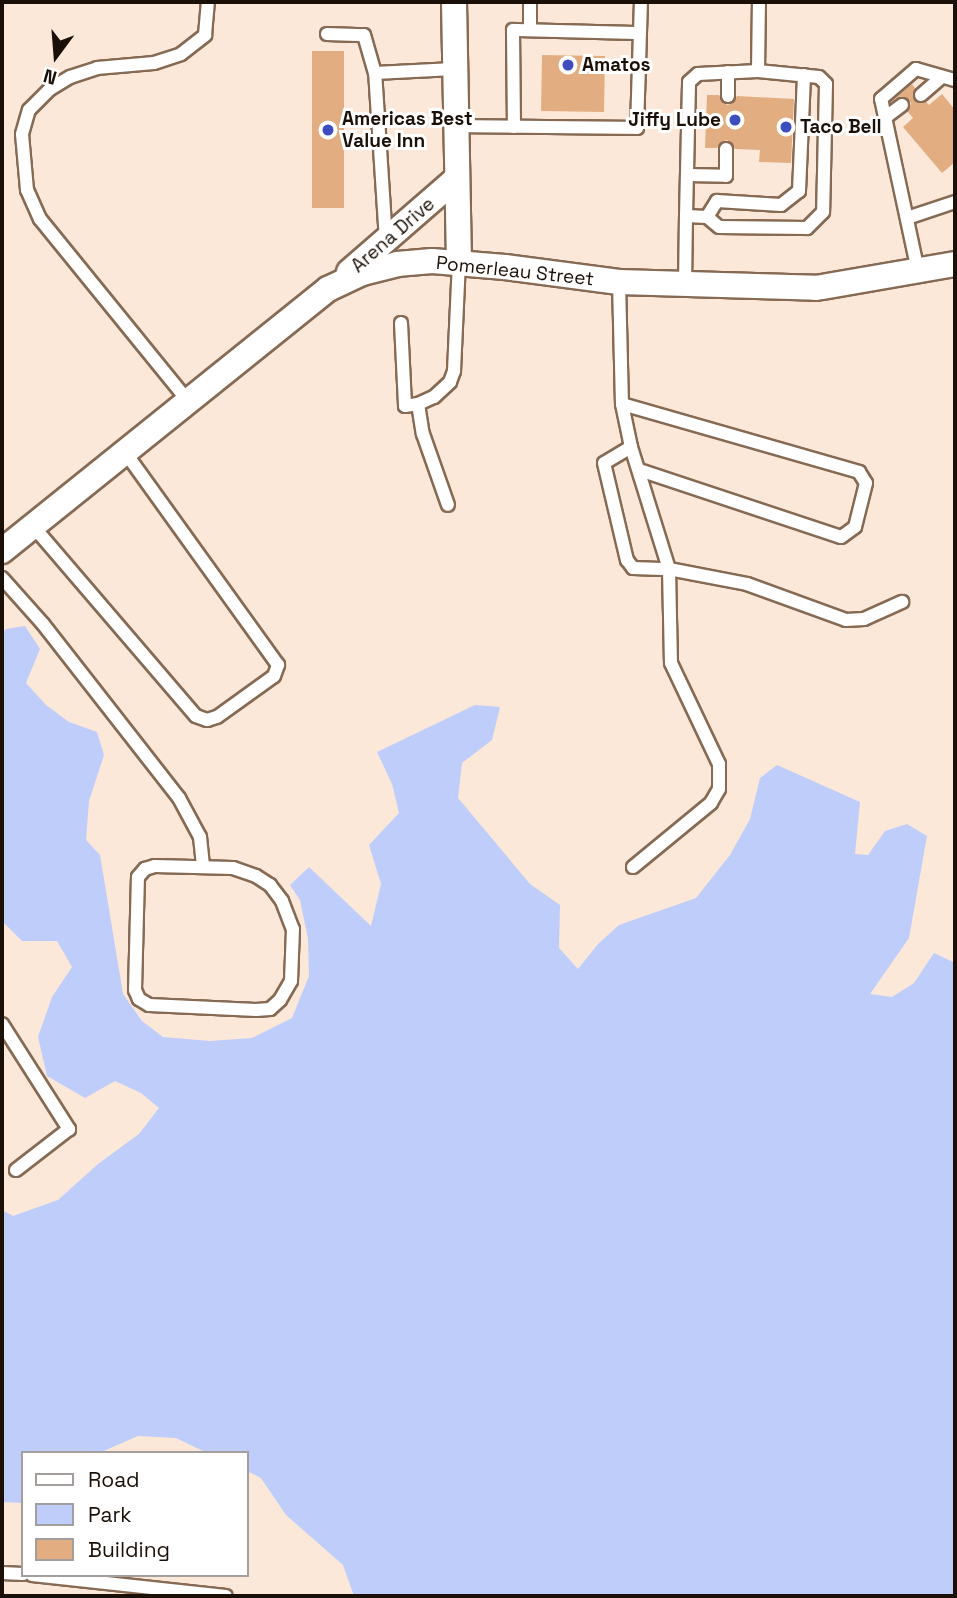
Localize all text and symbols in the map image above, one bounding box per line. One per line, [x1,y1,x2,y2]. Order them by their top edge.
north arrow [21,21,91,91]
place label: Amatos [582,54,650,76]
marker: Amatos [560,57,576,73]
text: N [41,63,60,90]
place label: Americas Best Value Inn [342,108,473,152]
place label: Jiffy Lube [628,109,721,131]
marker: Jiffy Lube [727,112,743,128]
place label: Taco Bell [800,116,882,138]
marker: Taco Bell [778,119,794,135]
marker: Americas Best Value Inn [320,122,336,138]
street label: Arena Drive [347,193,439,277]
street label: Pomerleau Street [435,251,595,291]
legend [21,1451,248,1577]
text: Road [88,1466,140,1493]
text: Park [88,1501,132,1528]
text: Building [88,1536,170,1563]

